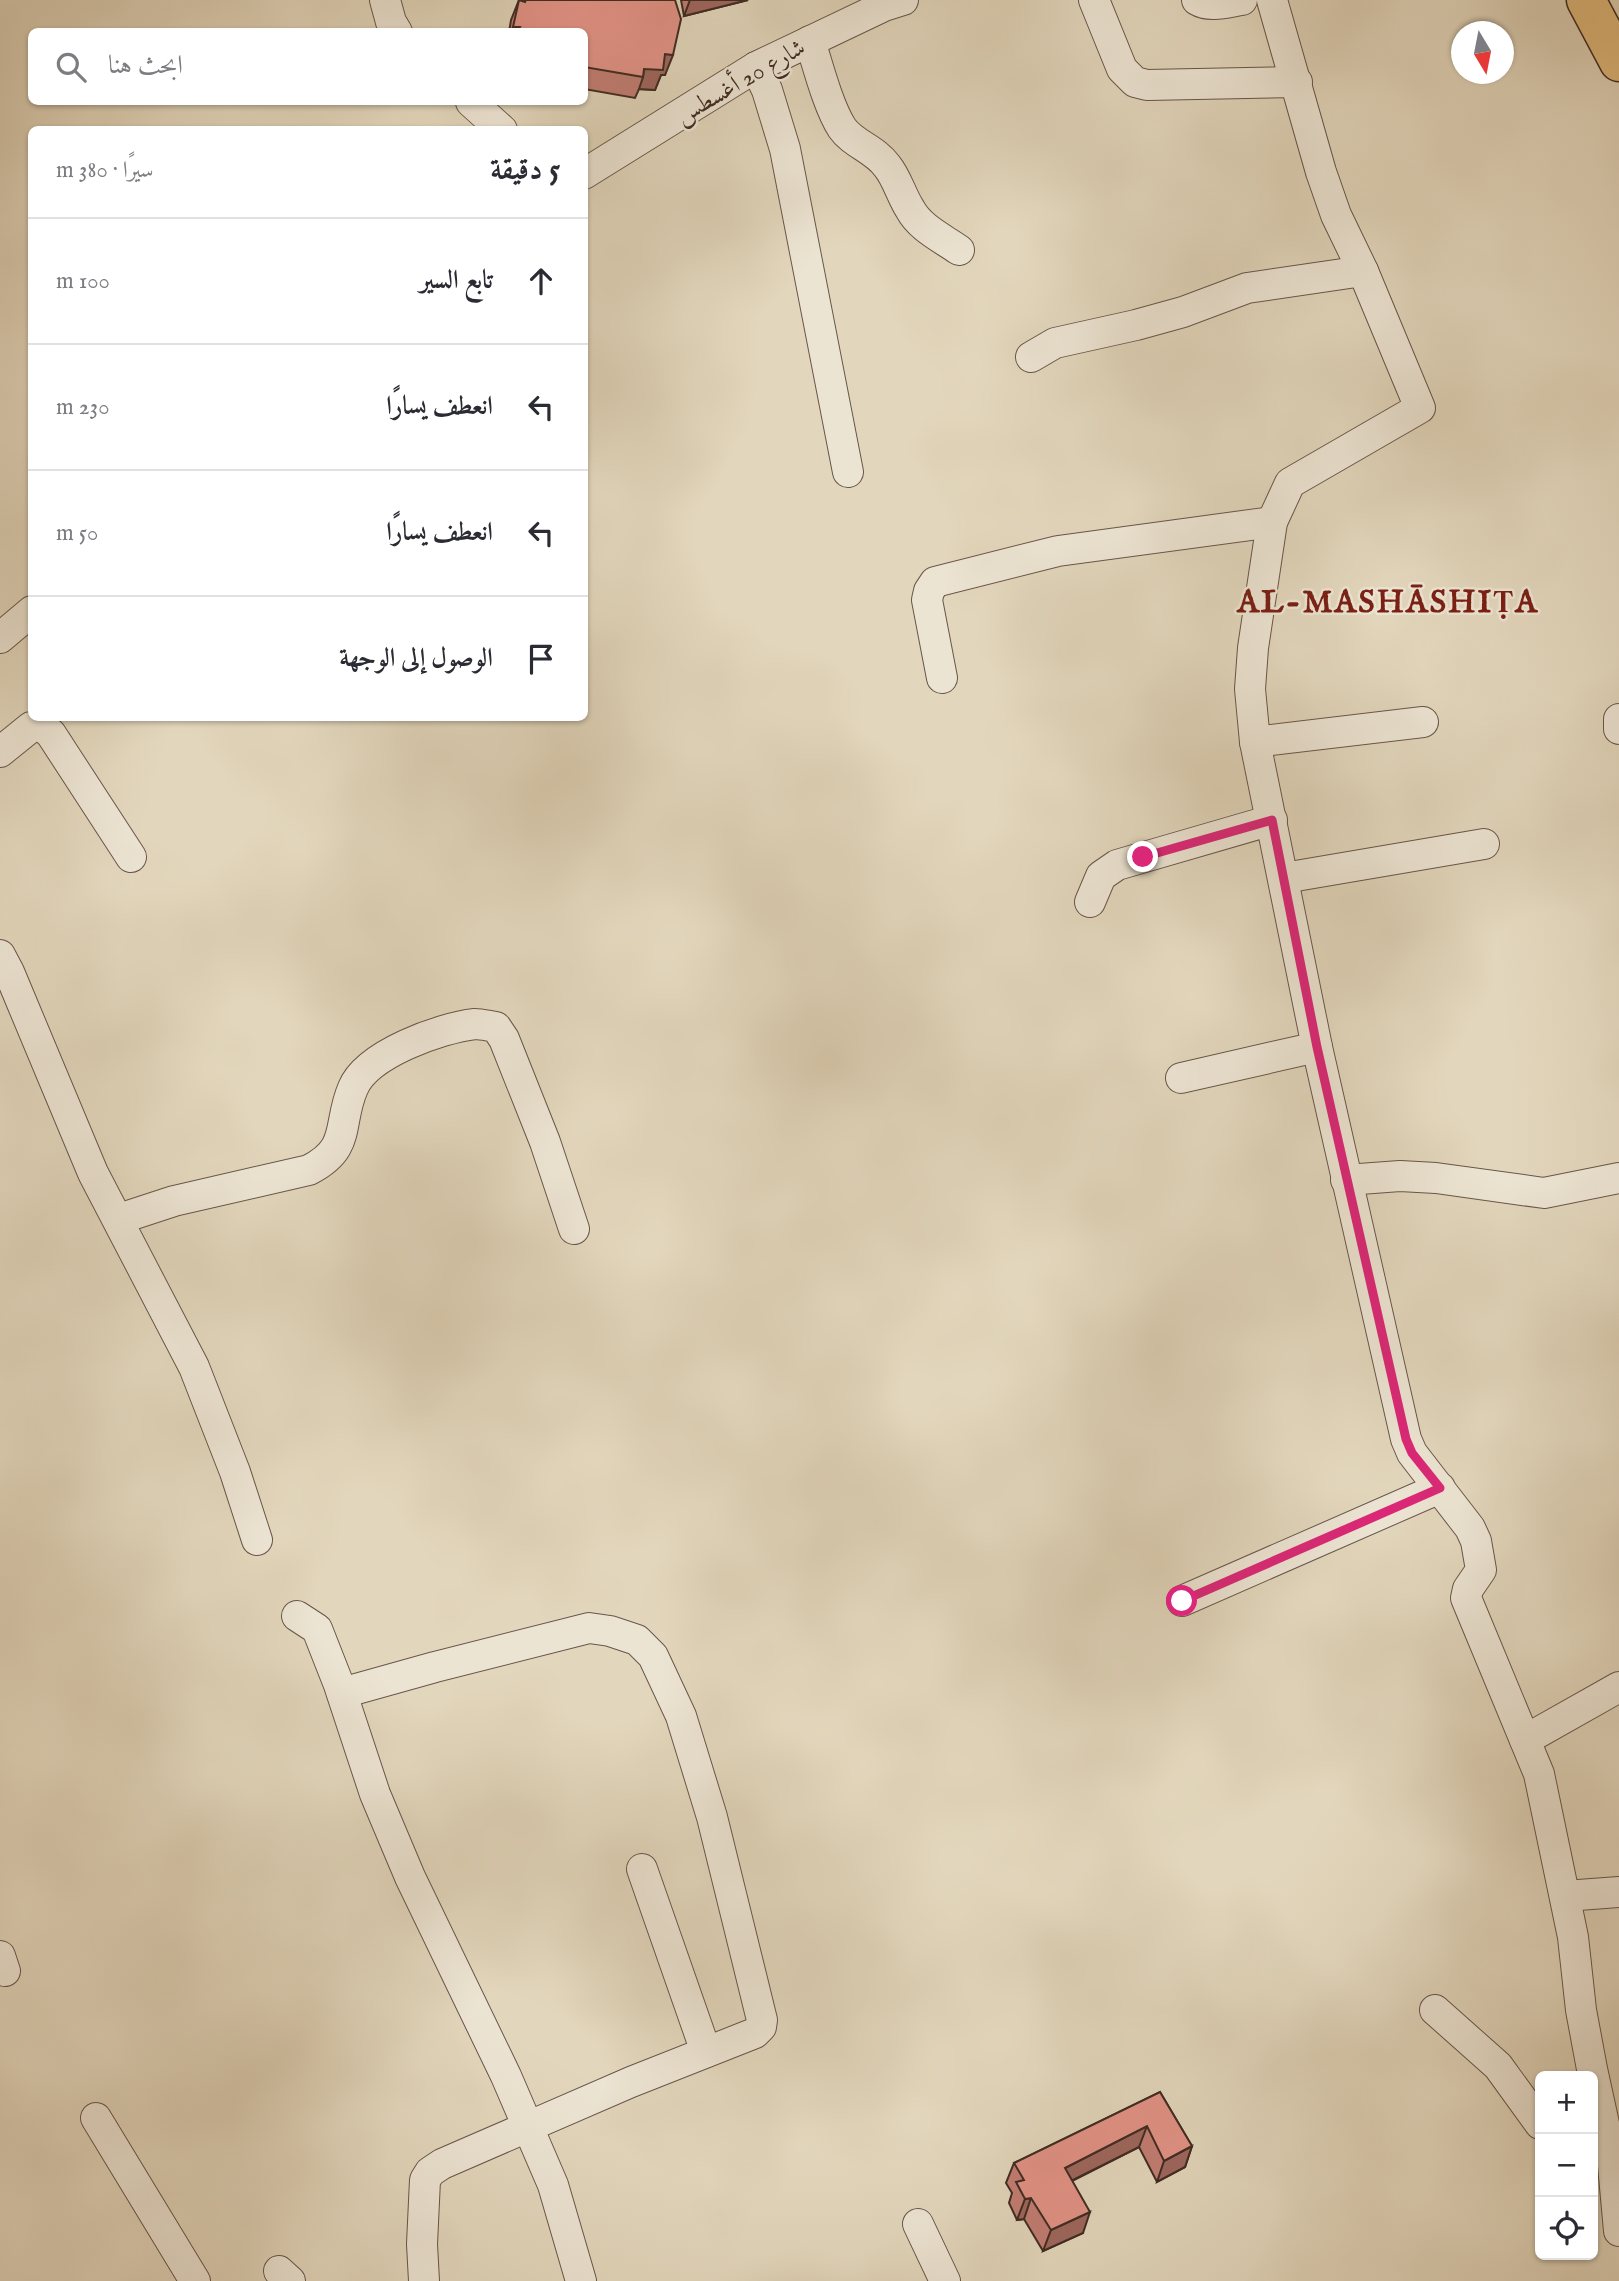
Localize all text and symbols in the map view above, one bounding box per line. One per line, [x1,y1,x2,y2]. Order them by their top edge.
north arrow [1451,21,1514,84]
search box [28,28,588,105]
street label: شارع 20 أغسطس [669,30,813,135]
icon: search [52,48,90,86]
text: ابحث هنا [108,49,183,82]
text: 5 دقيقة [490,152,560,190]
text: سيرًا · 380 m [56,156,154,185]
icon: ahead [522,262,560,300]
text: تابع السير [419,264,493,297]
text: 100 m [56,267,110,296]
icon: left [522,388,560,426]
text: انعطف يسارًا [386,390,493,423]
text: 230 m [56,393,110,422]
icon: left [522,514,560,552]
text: انعطف يسارًا [386,516,493,549]
text: 50 m [56,519,98,548]
district label: AL-MASHĀSHIṬA [1235,583,1539,624]
icon: arrive [522,640,560,678]
text: الوصول إلى الوجهة [339,642,493,675]
route end [1127,841,1158,872]
route start [1166,1585,1197,1616]
map controls [1535,2071,1598,2260]
button: + [1535,2071,1598,2134]
button: − [1535,2134,1598,2197]
button: locate [1535,2197,1598,2260]

